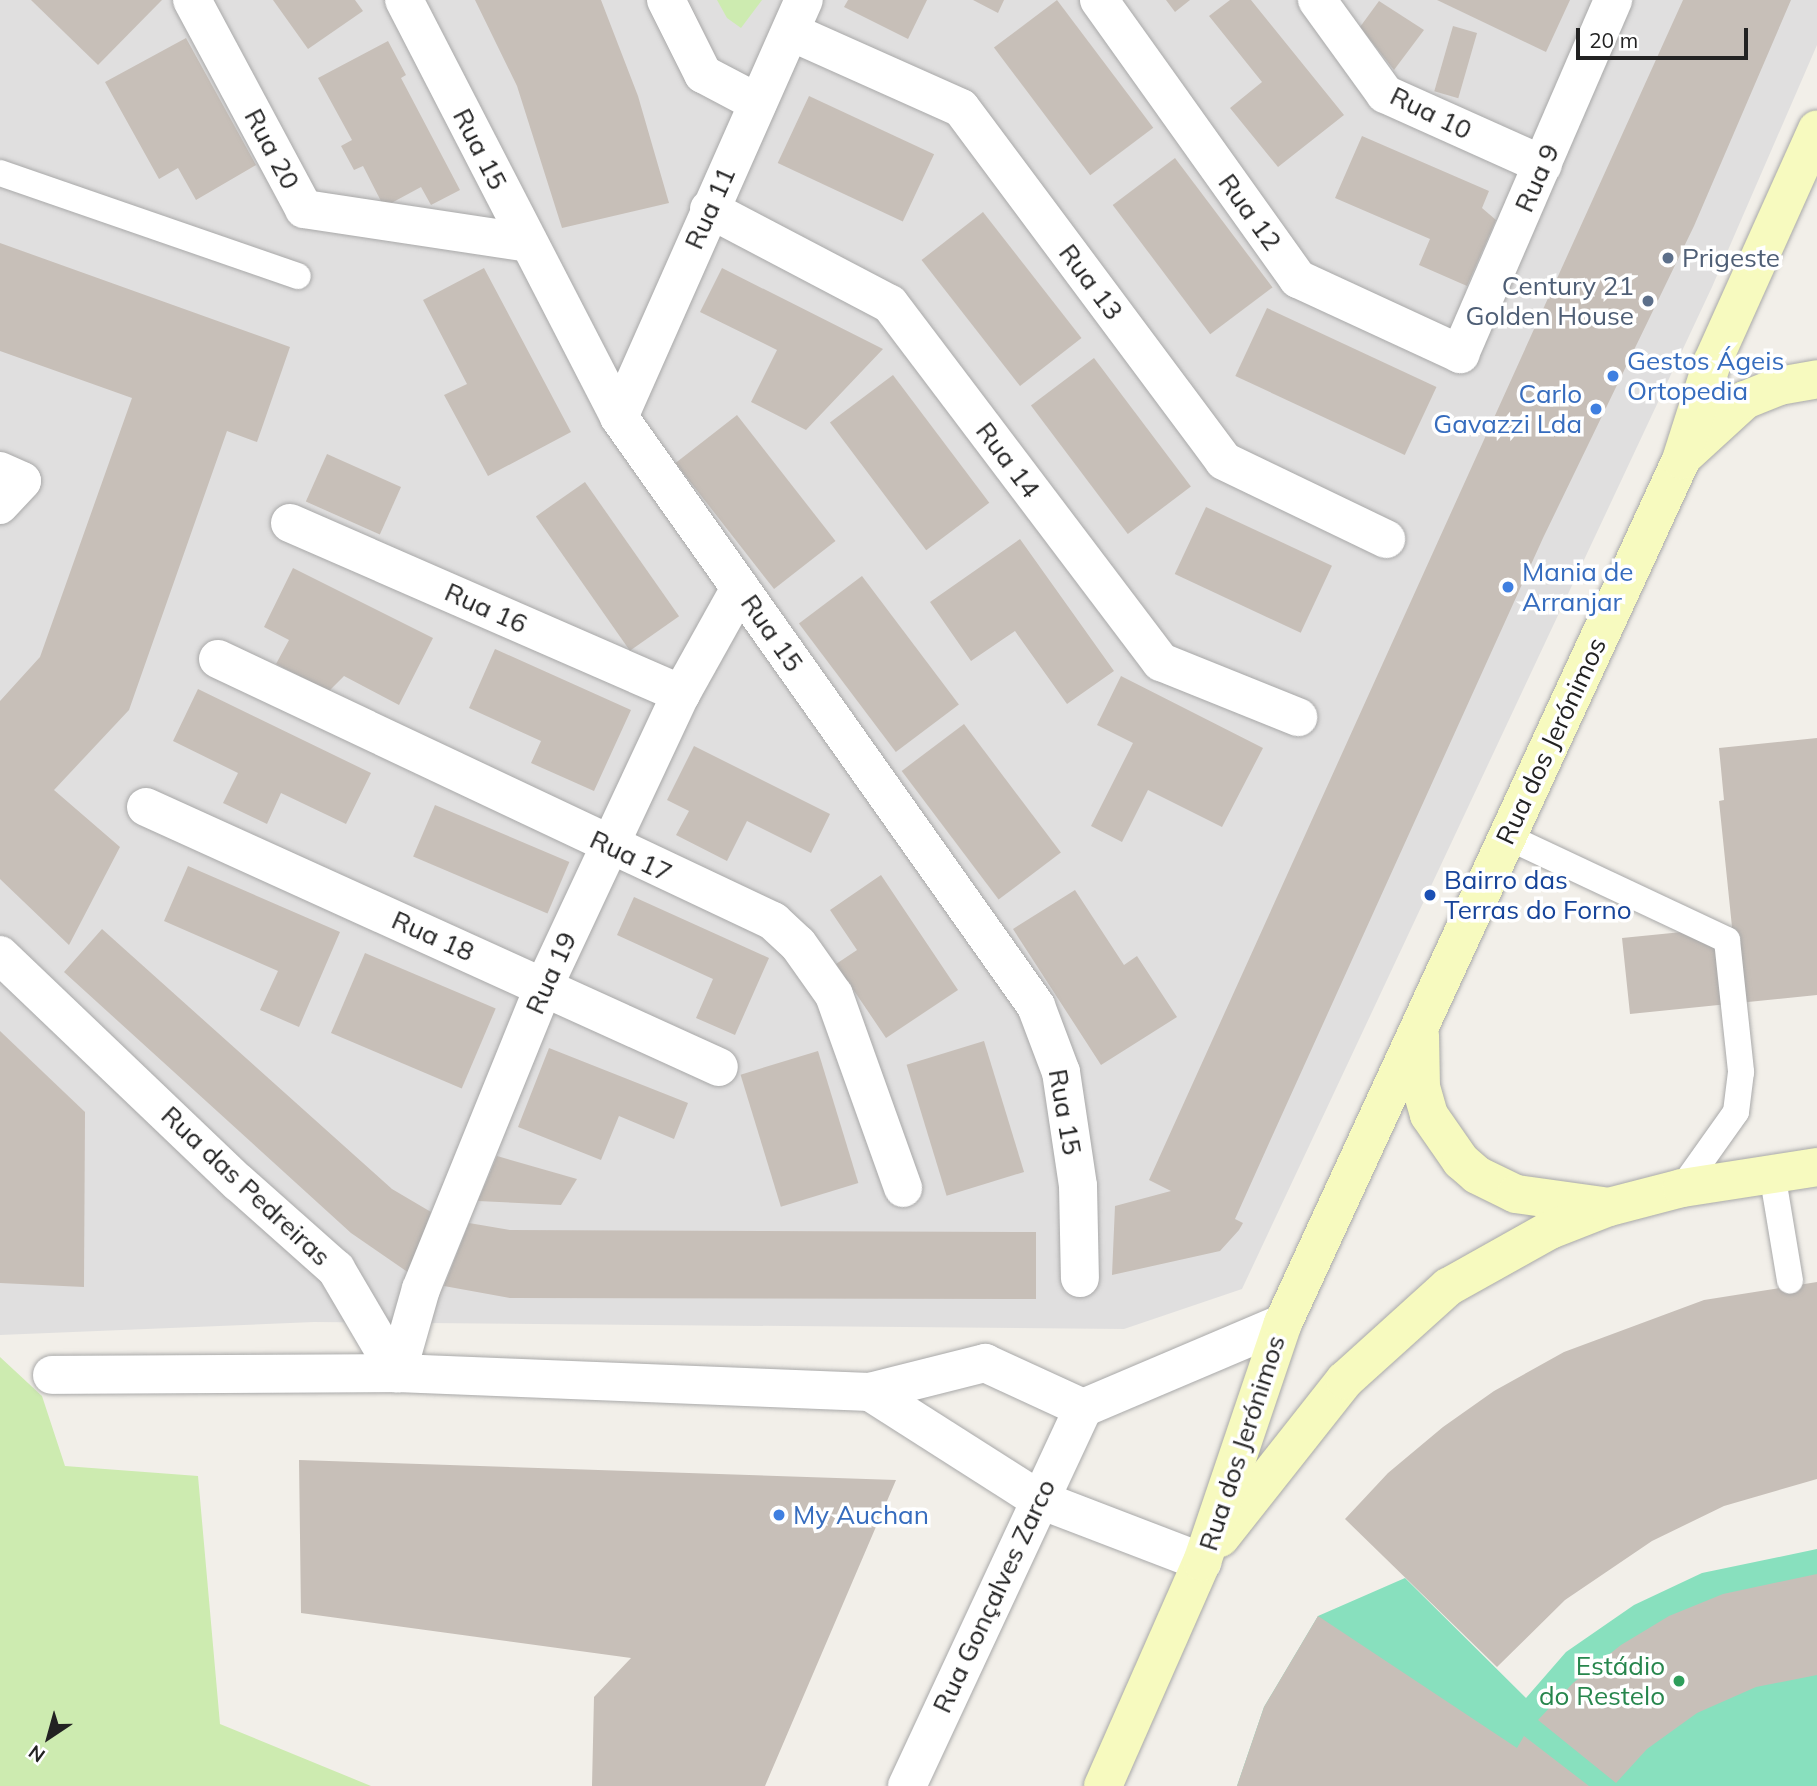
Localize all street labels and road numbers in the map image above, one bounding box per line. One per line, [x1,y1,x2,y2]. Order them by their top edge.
street label: Rua 10 [1385,80,1477,146]
street label: Rua 20 [238,103,306,195]
street label: Rua 15 [446,103,514,195]
street label: Rua 9 [1508,139,1566,217]
street label: Rua 11 [678,162,742,254]
street label: Rua 12 [1212,168,1288,256]
street label: Rua 13 [1052,238,1130,326]
street label: Rua 14 [969,416,1047,504]
street label: Rua 16 [440,576,532,640]
street label: Rua 15 [734,589,810,677]
street label: Rua dos Jerónimos [1489,633,1613,849]
street label: Rua 17 [585,824,677,888]
street label: Rua 18 [387,904,479,968]
street label: Rua 19 [519,927,583,1019]
street label: Rua 15 [1042,1067,1088,1157]
street label: Rua das Pedreiras [155,1100,337,1272]
street label: Rua dos Jerónimos [1193,1332,1291,1554]
street label: Rua Gonçalves Zarco [926,1474,1062,1718]

